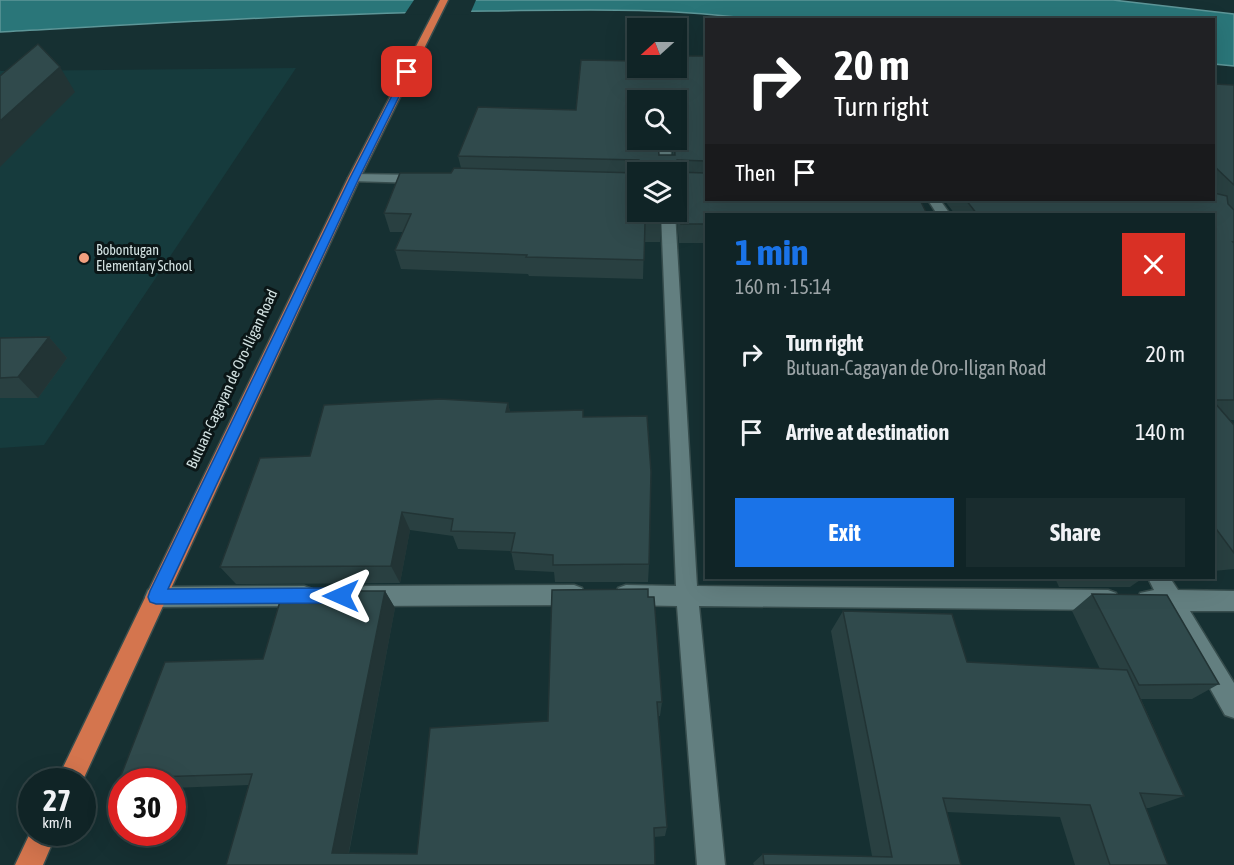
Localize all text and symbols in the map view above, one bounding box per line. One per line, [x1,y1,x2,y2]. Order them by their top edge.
north arrow [627,18,687,78]
map controls [627,18,687,222]
text: 20 m [834,41,909,89]
icon: right [735,42,813,120]
pin [381,46,432,97]
icon: arrive [390,55,423,88]
button: search [627,90,687,150]
text: Turn right [834,91,929,122]
icon: arrive [788,156,821,189]
text: Then [735,160,776,186]
button: layers [627,162,687,222]
text: 1 min [735,231,809,273]
button: close [1122,233,1185,296]
place label: Bobontugan Elementary School [96,242,192,274]
marker: Bobontugan Elementary School [77,251,91,265]
text: 160 m · 15:14 [735,275,831,298]
street label: Butuan-Cagayan de Oro-Iligan Road [183,287,281,471]
text: Turn right [786,330,863,356]
icon: right [735,338,768,371]
text: 20 m [1145,341,1185,367]
text: Butuan-Cagayan de Oro-Iligan Road [786,356,1047,379]
icon: arrive [735,416,768,449]
text: Arrive at destination [786,419,949,445]
text: 140 m [1135,419,1185,445]
button: Exit [735,498,954,567]
button: Share [966,498,1185,567]
position arrow [309,564,373,628]
speed limit sign: 30 [108,768,186,846]
text: 27 [43,783,71,817]
text: km/h [42,814,72,831]

